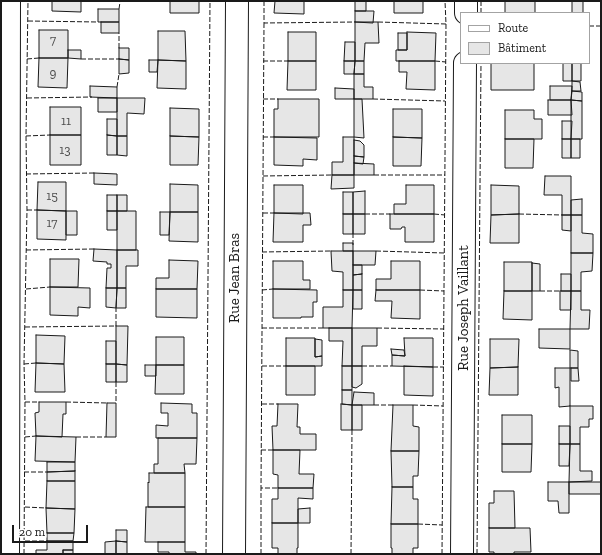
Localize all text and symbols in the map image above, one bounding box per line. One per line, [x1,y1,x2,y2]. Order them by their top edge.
legend [460,12,590,64]
text: Route [498,21,528,35]
house number: 7 [50,32,56,48]
text: Bâtiment [498,41,546,55]
house number: 9 [50,65,56,81]
house number: 11 [61,113,71,129]
house number: 13 [59,142,71,158]
house number: 15 [46,188,58,204]
house number: 17 [47,215,57,231]
street label: Rue Jean Bras [226,233,244,323]
street label: Rue Joseph Vaillant [455,245,473,371]
scale bar [14,517,90,543]
text: 20 m [19,525,45,539]

